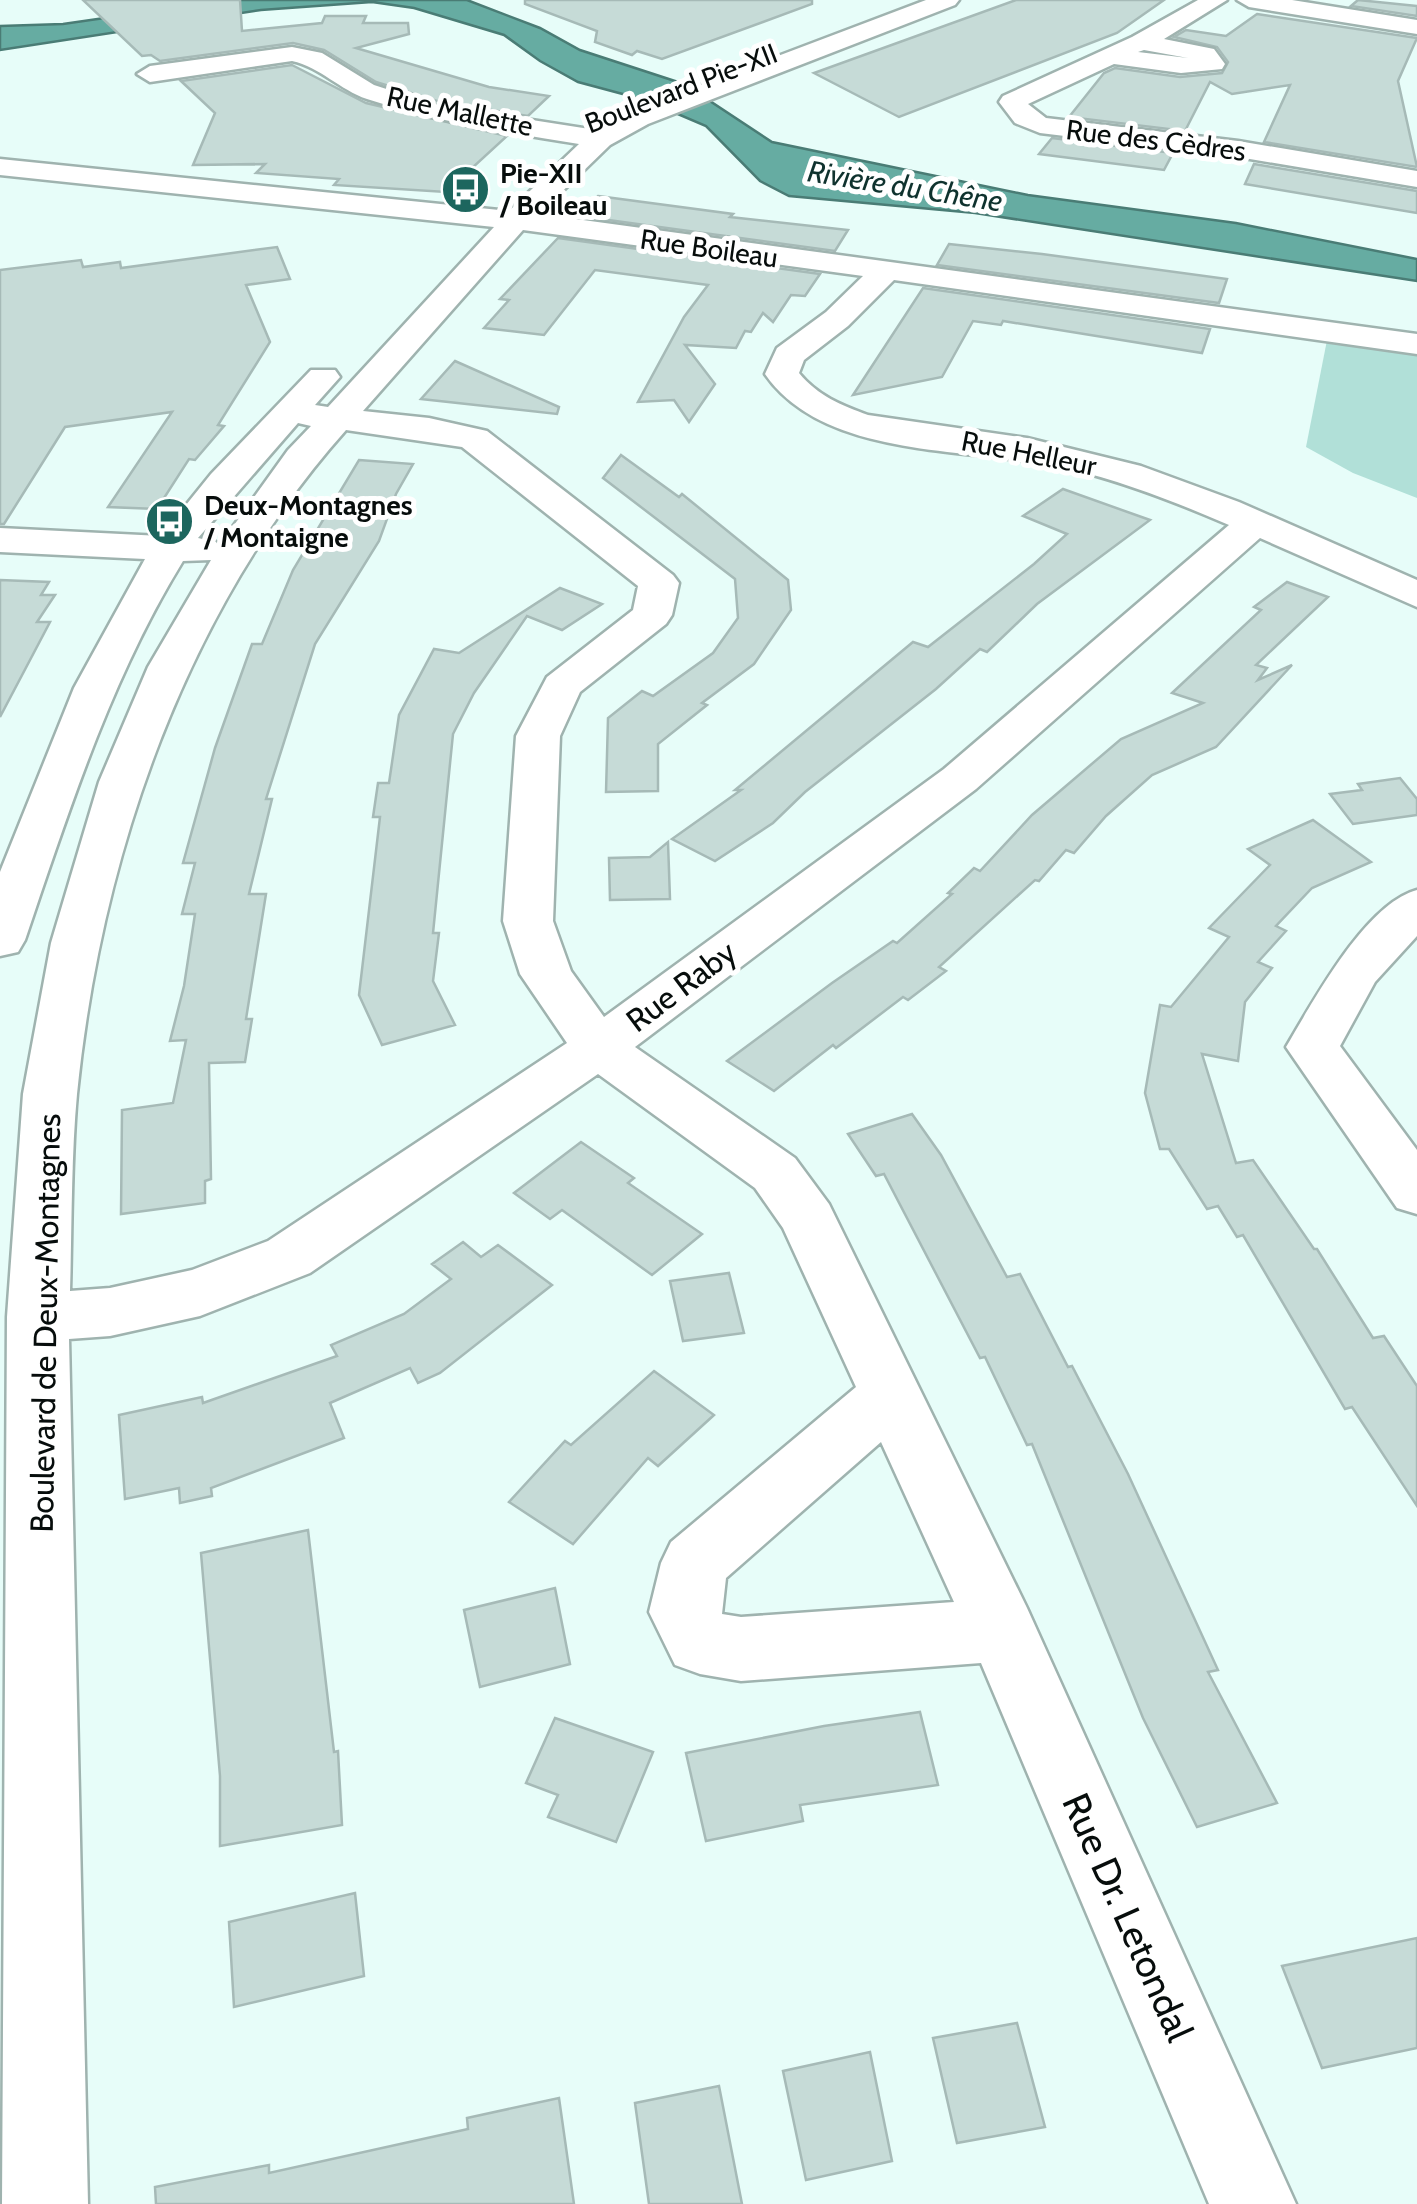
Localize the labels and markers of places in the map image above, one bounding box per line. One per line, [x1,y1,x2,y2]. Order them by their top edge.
place label: Pie-XII / Boileau [499,156,608,222]
bus stop icon: Pie-XII / Boileau [439,163,491,215]
place label: Deux-Montagnes / Montaigne [203,488,413,554]
bus stop icon: Deux-Montagnes / Montaigne [143,495,195,547]

